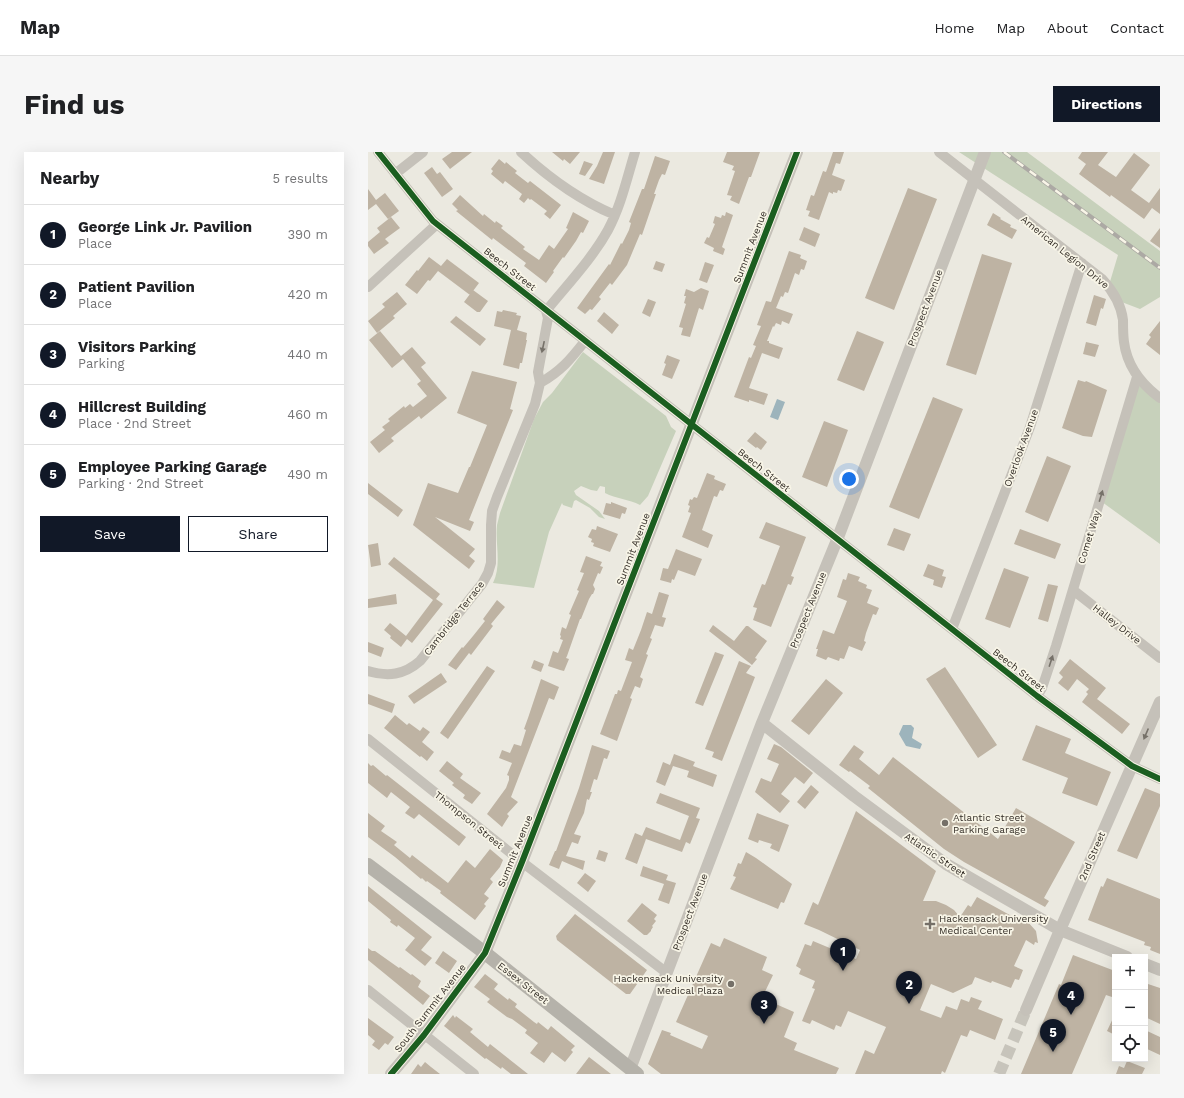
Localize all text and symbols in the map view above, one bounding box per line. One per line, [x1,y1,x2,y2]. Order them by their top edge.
text: Map [20,16,60,39]
text: Home [934,20,974,36]
text: Map [996,20,1025,36]
text: About [1047,20,1088,36]
text: Contact [1110,20,1164,36]
button: Directions [1053,86,1160,122]
text: Find us [24,88,124,121]
text: Nearby [40,168,99,188]
text: 5 results [273,171,328,186]
street label: Summit Avenue [731,209,769,285]
street label: American Legion Drive [1019,213,1111,291]
text: George Link Jr. Pavilion [78,218,252,236]
text: 1 [50,227,56,242]
text: 390 m [287,227,328,242]
text: Place [78,236,112,251]
street label: Beech Street [482,245,539,293]
street label: Prospect Avenue [905,268,945,348]
text: Patient Pavilion [78,278,195,296]
text: 2 [49,287,57,302]
text: 420 m [288,287,328,302]
text: Place [78,296,112,311]
text: Visitors Parking [78,338,196,356]
one-way arrow [540,341,546,353]
text: 3 [49,347,57,362]
text: 440 m [287,347,328,362]
text: Parking [78,356,124,371]
text: Hillcrest Building [78,398,206,416]
text: 4 [49,407,57,422]
text: 460 m [287,407,328,422]
street label: Overlook Avenue [1002,408,1040,488]
text: Place · 2nd Street [78,416,191,431]
street label: Beech Street [736,446,793,494]
text: Employee Parking Garage [78,458,267,476]
text: 5 [49,467,57,482]
text: 490 m [287,467,328,482]
your location [839,469,859,489]
text: Parking · 2nd Street [78,476,204,491]
one-way arrow [1098,490,1104,502]
street label: Comet Way [1076,508,1103,565]
street label: Summit Avenue [614,511,652,587]
button: Save [40,516,180,552]
button: Share [188,516,328,552]
street label: Prospect Avenue [788,570,828,650]
street label: Cambridge Terrace [422,578,487,657]
street label: Halley Drive [1091,602,1143,646]
street label: Beech Street [991,646,1048,694]
one-way arrow [1049,654,1055,666]
one-way arrow [1142,728,1149,740]
street label: Thompson Street [433,789,506,851]
place label: Atlantic Street Parking Garage [953,812,1026,835]
street label: Summit Avenue [496,813,535,889]
marker: Atlantic Street Parking Garage [940,818,950,828]
street label: 2nd Street [1077,829,1107,882]
street label: Atlantic Street [902,831,968,880]
street label: Prospect Avenue [670,872,710,952]
place label: Hackensack University Medical Center [939,913,1049,936]
marker: Hackensack University Medical Center [924,918,936,930]
pin: 1 [830,938,856,971]
map controls [1112,954,1148,1062]
button: + [1112,954,1148,990]
street label: Essex Street [496,960,551,1007]
street label: South Summit Avenue [392,961,468,1054]
pin: 2 [896,971,922,1004]
place label: Hackensack University Medical Plaza [614,973,724,996]
marker: Hackensack University Medical Plaza [726,979,736,989]
pin: 4 [1058,982,1084,1015]
button: − [1112,990,1148,1026]
pin: 3 [751,991,777,1024]
pin: 5 [1040,1019,1066,1052]
button: locate [1112,1026,1148,1062]

